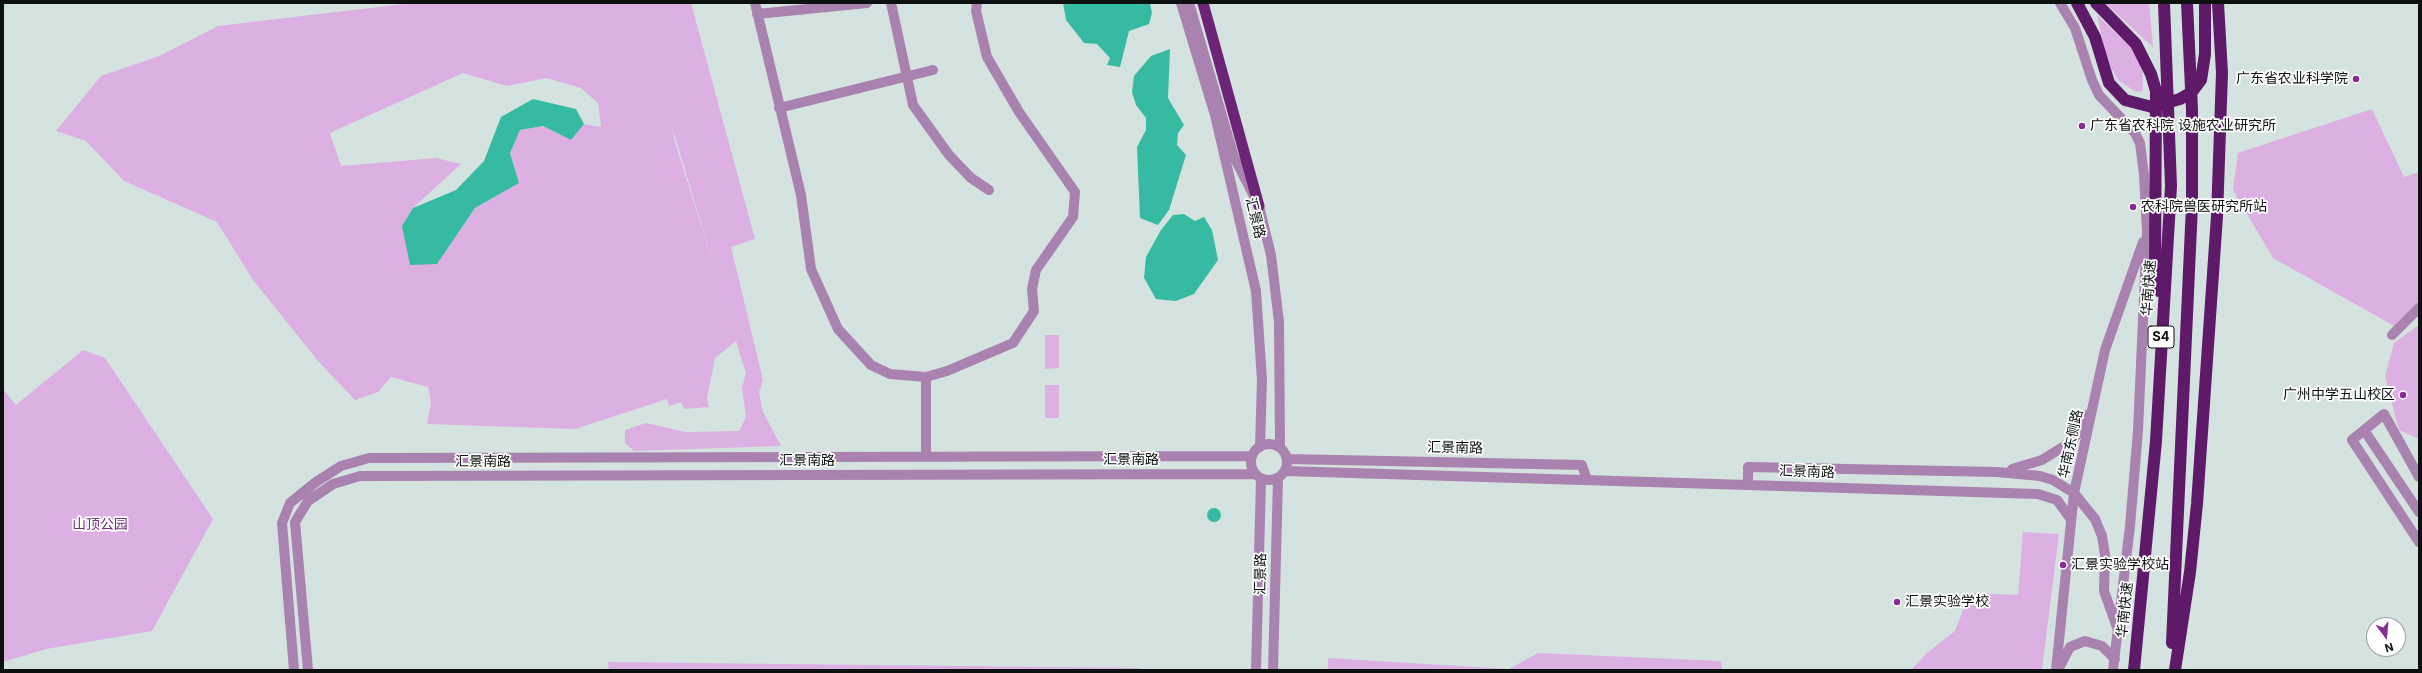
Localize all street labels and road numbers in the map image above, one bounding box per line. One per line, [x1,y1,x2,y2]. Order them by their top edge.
street label: 汇景路 [1242,196,1268,240]
street label: 华南快速 [2139,259,2159,317]
road number: S4 [2148,326,2174,348]
street label: 华南东侧路 [2056,408,2086,480]
street label: 汇景南路 [1427,439,1483,457]
street label: 汇景南路 [1103,452,1159,468]
street label: 汇景南路 [779,453,835,469]
street label: 汇景南路 [455,454,511,470]
street label: 汇景南路 [1779,463,1835,481]
street label: 汇景路 [1252,553,1270,595]
street label: 华南快速 [2114,581,2136,639]

